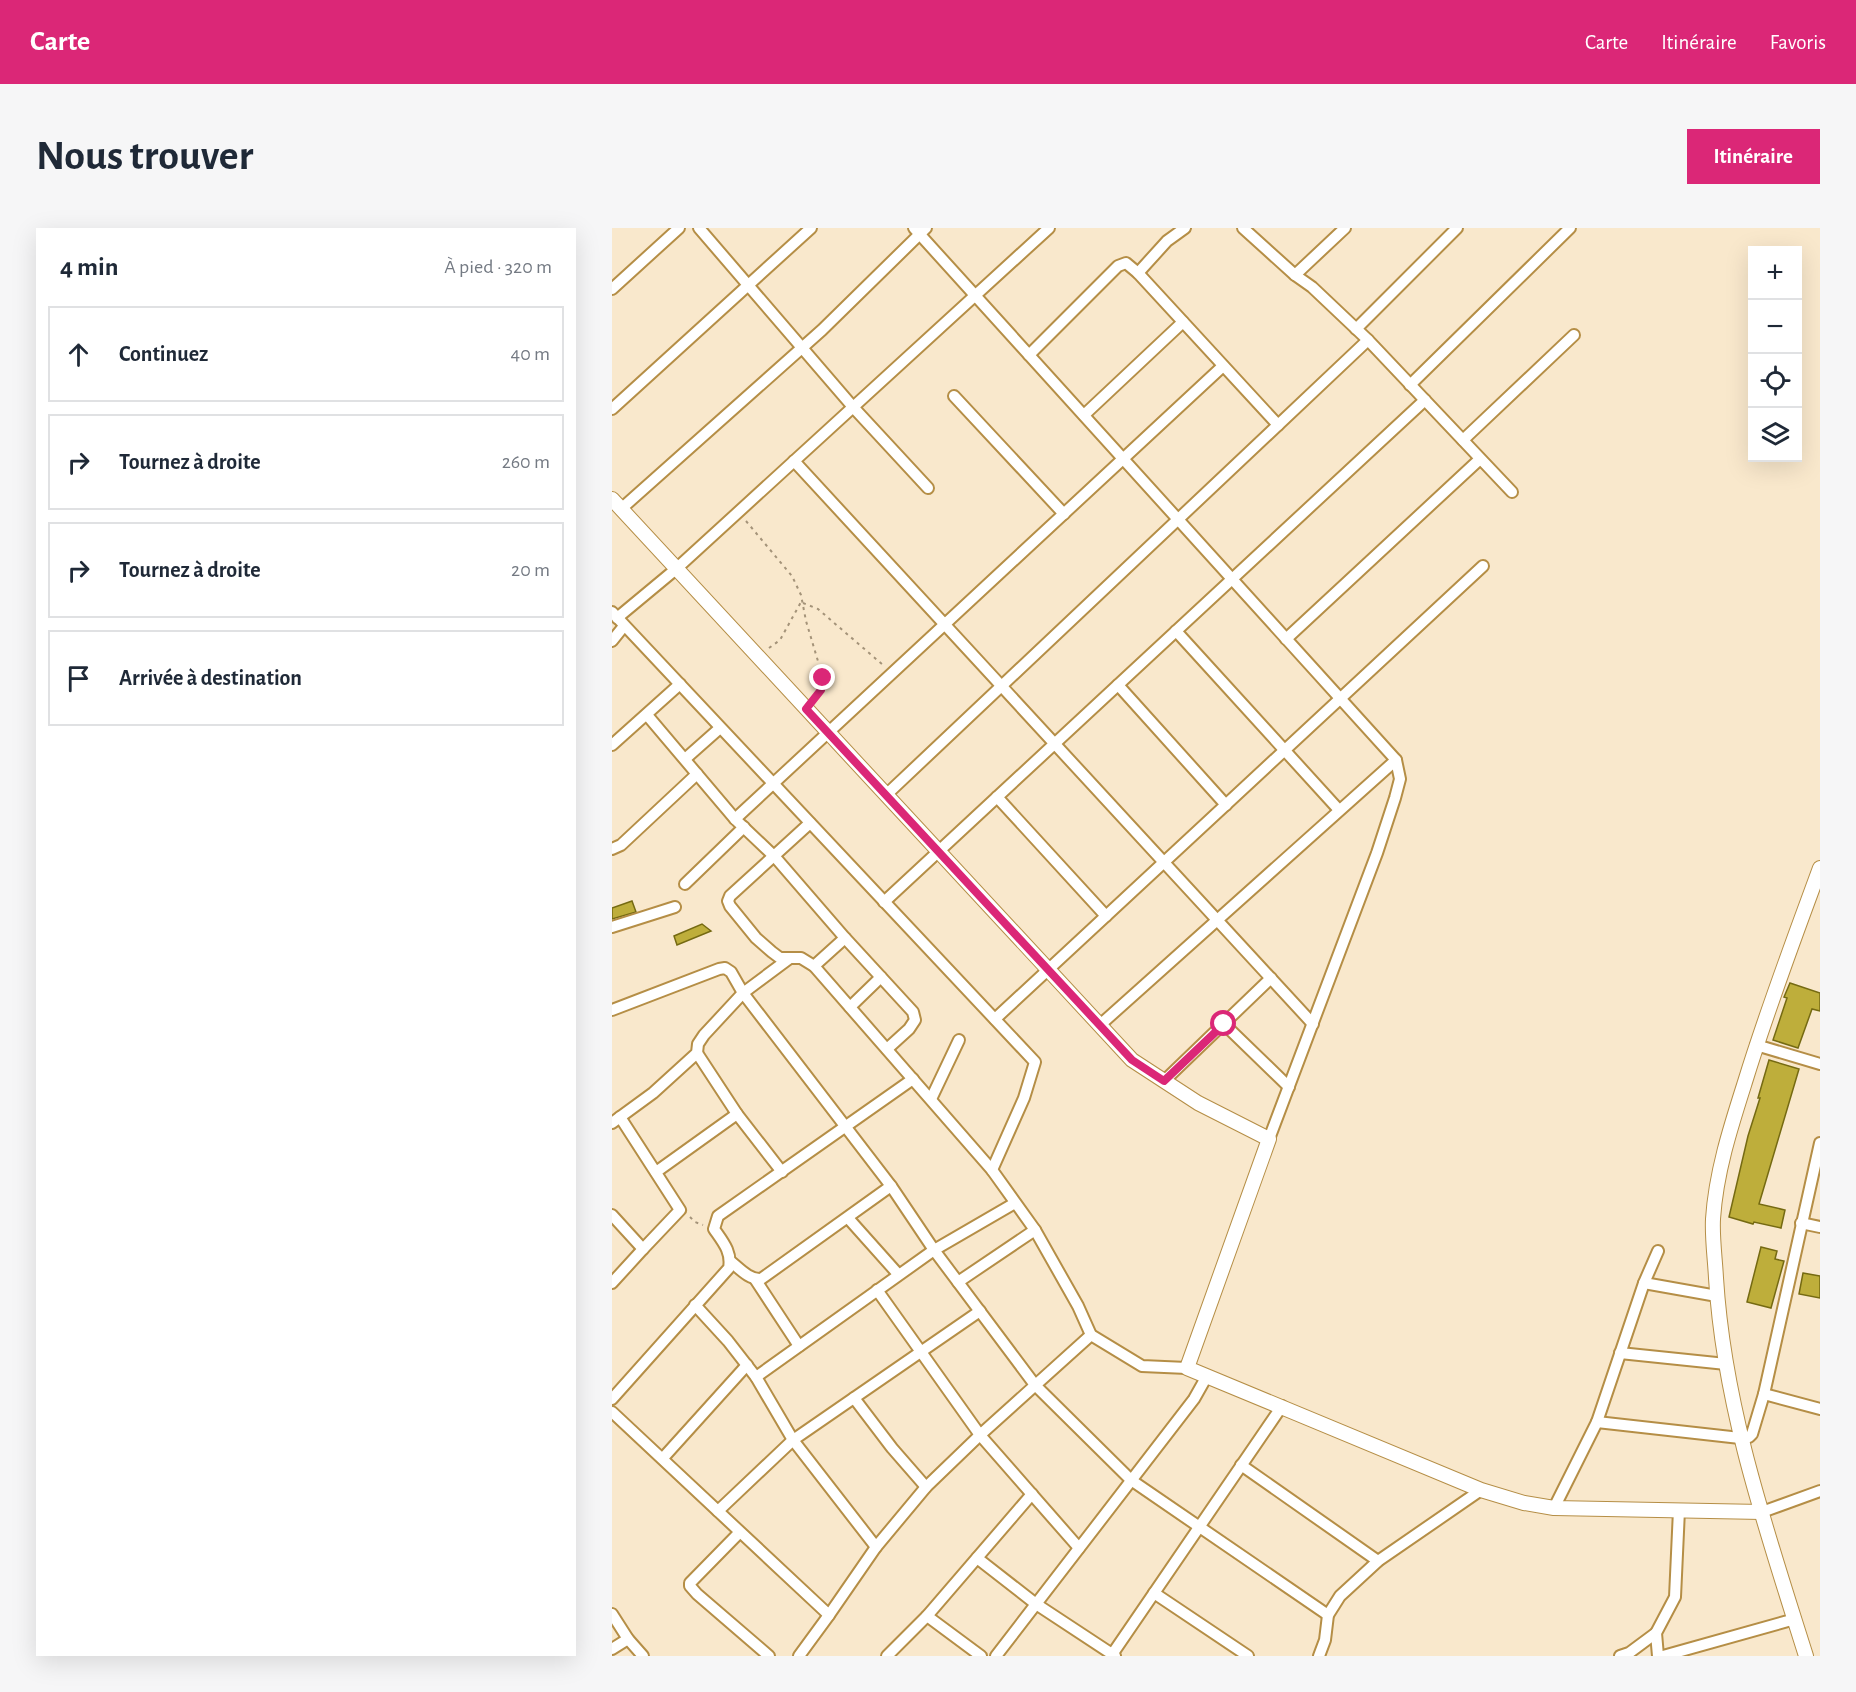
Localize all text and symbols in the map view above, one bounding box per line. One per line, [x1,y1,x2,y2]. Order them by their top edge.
text: Carte [30,28,90,56]
text: Carte [1585,32,1628,53]
text: Itinéraire [1661,32,1737,53]
text: Favoris [1770,32,1826,53]
button: Itinéraire [1687,129,1820,184]
text: Nous trouver [36,135,253,177]
map controls [1748,246,1802,462]
button: + [1748,246,1802,300]
text: 4 min [60,254,119,280]
text: À pied · 320 m [444,257,552,277]
button: − [1748,300,1802,354]
icon: ahead [62,338,95,371]
text: Continuez [119,343,208,365]
text: 40 m [511,344,550,364]
button: locate [1748,354,1802,408]
button: layers [1748,408,1802,462]
icon: right [62,446,95,479]
text: Tournez à droite [119,451,261,473]
text: 260 m [502,452,550,472]
icon: right [62,554,95,587]
text: Tournez à droite [119,559,261,581]
text: 20 m [511,560,550,580]
icon: arrive [62,662,95,695]
route end [809,664,835,690]
text: Arrivée à destination [119,667,302,689]
route start [1210,1010,1236,1036]

